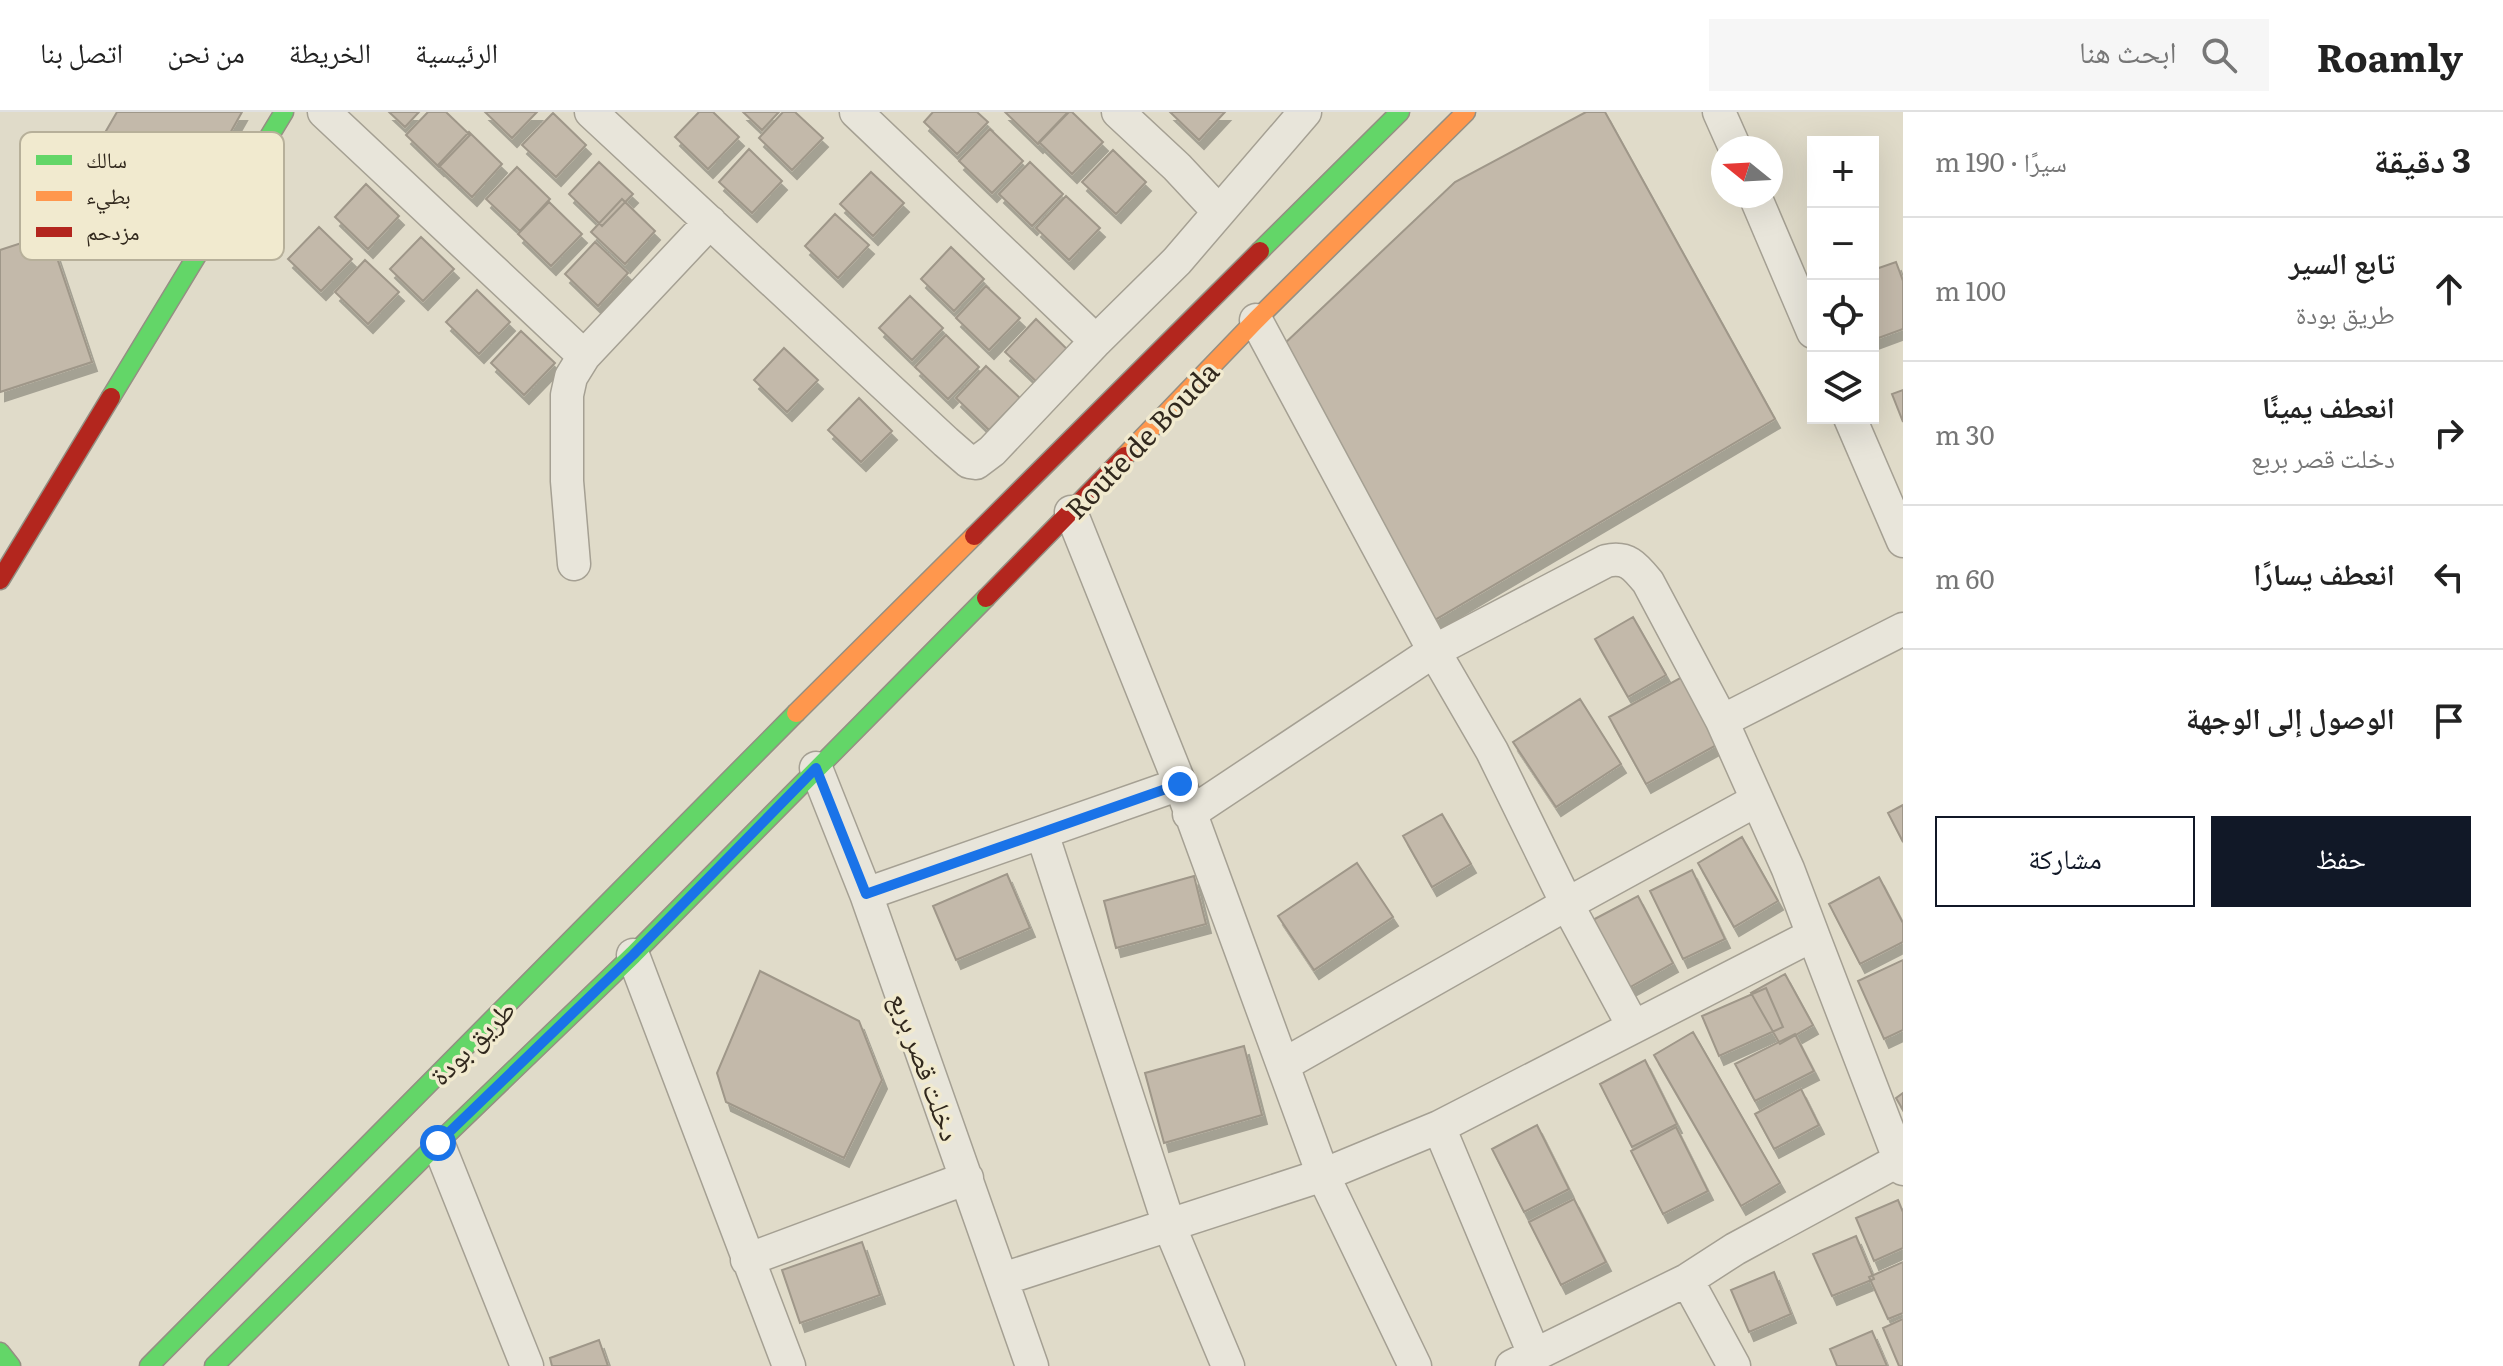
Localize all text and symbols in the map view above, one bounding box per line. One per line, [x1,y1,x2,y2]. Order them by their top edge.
search box [1709,19,2269,91]
text: Roamly [2317,27,2463,84]
text: ابحث هنا [2079,28,2177,72]
text: اتصل بنا [40,30,123,72]
text: من نحن [167,30,245,72]
text: الخريطة [289,30,371,72]
text: الرئيسية [415,30,498,72]
icon: search [2197,33,2241,77]
legend [20,132,284,260]
text: 3 دقيقة [2374,133,2471,183]
north arrow [1711,136,1783,208]
map controls [1807,136,1879,424]
button: + [1807,136,1879,208]
text: سيرًا · 190 m [1935,141,2067,180]
text: سالك [86,142,127,175]
text: بطيء [86,178,131,214]
button: − [1807,208,1879,280]
text: مزدحم [86,214,140,247]
text: تابع السير [2289,239,2395,283]
icon: ahead [2427,267,2471,311]
text: 100 m [1935,270,2006,309]
button: locate [1807,280,1879,352]
text: طريق بودة [2296,293,2395,332]
street label: Route de Bouda [1054,350,1228,528]
button: layers [1807,352,1879,424]
text: انعطف يمينًا [2262,383,2395,427]
icon: right [2427,411,2471,455]
text: 30 m [1935,414,1995,453]
text: دخلت قصر بربع [2251,437,2395,476]
text: انعطف يسارًا [2253,550,2395,594]
icon: left [2427,555,2471,599]
text: 60 m [1935,558,1994,597]
text: الوصول إلى الوجهة [2186,694,2395,738]
icon: arrive [2427,699,2471,743]
route end [1162,766,1198,802]
button: مشاركة [1935,816,2195,907]
button: حفظ [2211,816,2471,907]
street label: دخلت قصر بربع [881,986,973,1146]
street label: طريق بودة [418,988,524,1094]
route start [420,1125,456,1161]

